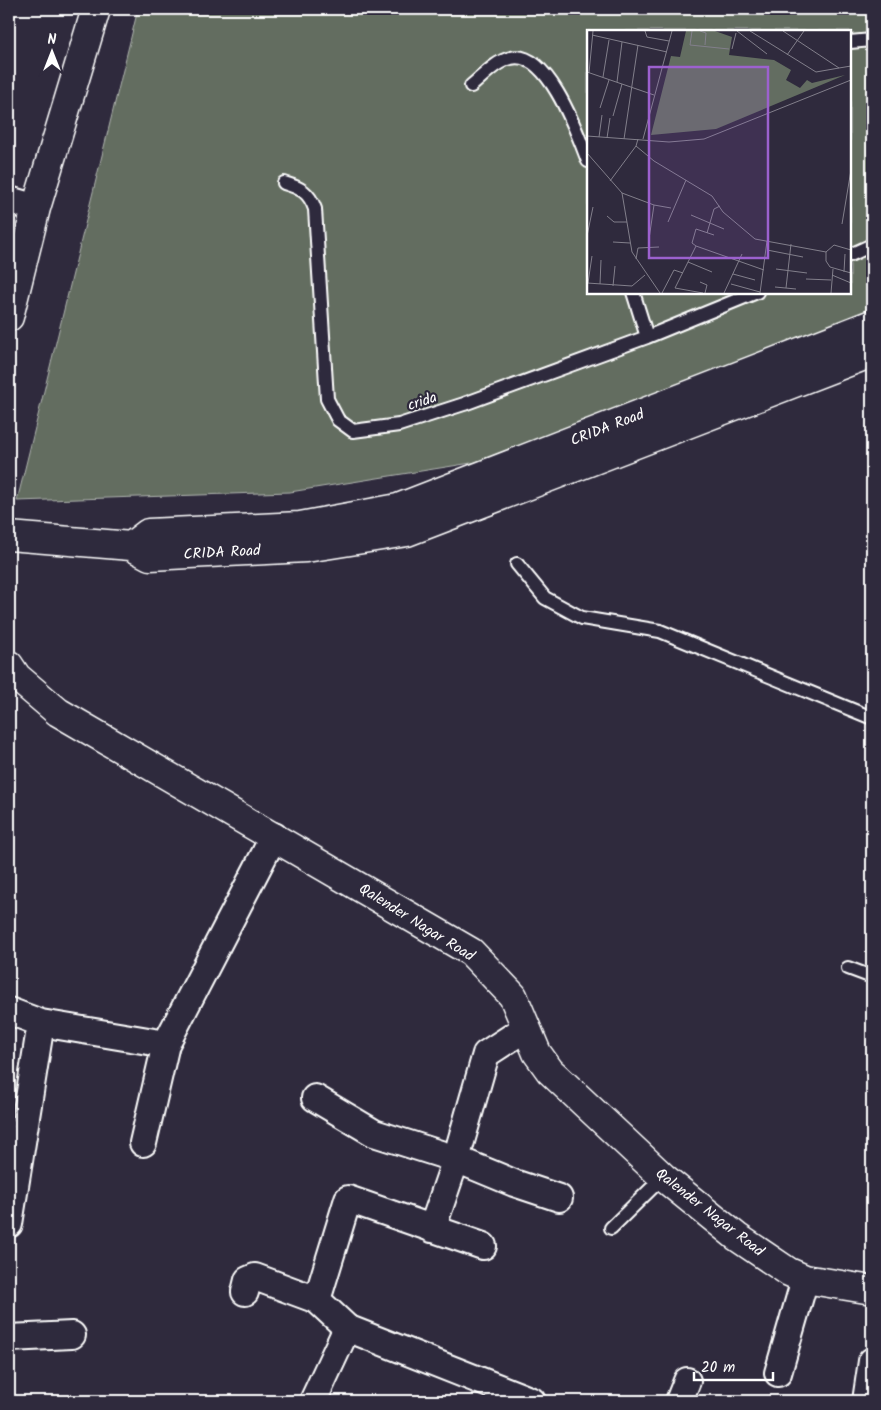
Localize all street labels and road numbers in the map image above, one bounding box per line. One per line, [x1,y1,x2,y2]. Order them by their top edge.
street label: crida [404,386,440,418]
street label: CRIDA Road [567,403,648,453]
street label: CRIDA Road [183,539,262,567]
street label: Qalender Nagar Road [354,878,480,968]
street label: Qalender Nagar Road [650,1162,769,1263]

